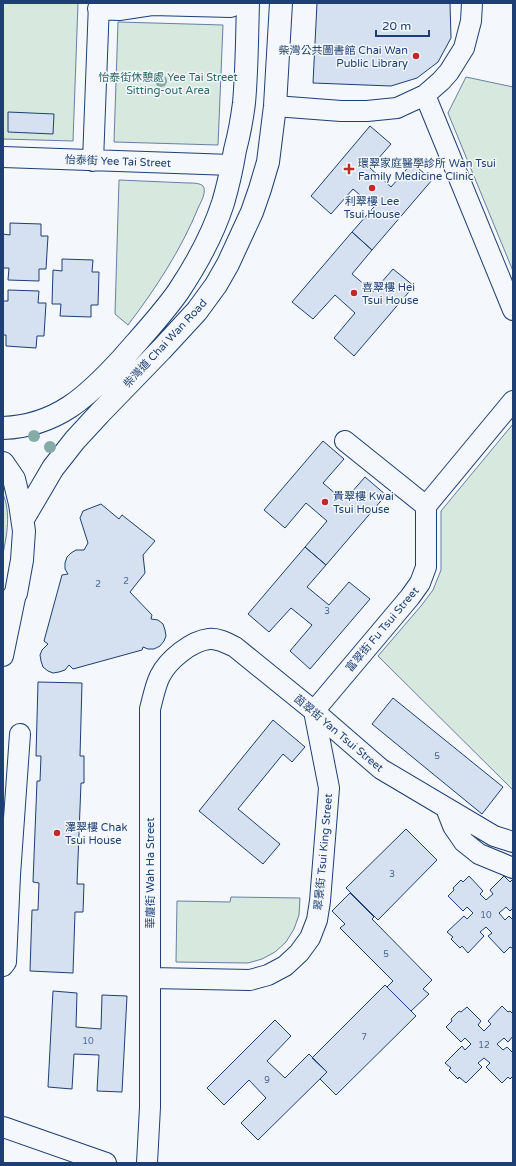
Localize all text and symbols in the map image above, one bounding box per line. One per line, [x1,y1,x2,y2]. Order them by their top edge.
scale bar [376,12,429,38]
text: 20 m [382,19,411,33]
place label: 柴灣公共圖書館 Chai Wan Public Library [278,44,408,70]
marker: 柴灣公共圖書館 Chai Wan Public Library [411,51,421,61]
park label: 怡泰街休憩處 Yee Tai Street Sitting-out Area [98,71,238,97]
street label: 怡泰街 Yee Tai Street [65,153,171,170]
place label: 環翠家庭醫學診所 Wan Tsui Family Medicine Clinic [358,157,496,183]
marker: 環翠家庭醫學診所 Wan Tsui Family Medicine Clinic [343,163,355,175]
marker: 利翠樓 Lee Tsui House [367,183,377,193]
place label: 利翠樓 Lee Tsui House [344,195,400,221]
place label: 喜翠樓 Hei Tsui House [362,281,419,307]
marker: 喜翠樓 Hei Tsui House [349,288,359,298]
street label: 柴灣道 Chai Wan Road [121,296,210,390]
place label: 貴翠樓 Kwai Tsui House [333,490,394,516]
marker: 貴翠樓 Kwai Tsui House [320,497,330,507]
house number: 2 [123,576,129,587]
house number: 2 [95,579,101,590]
street label: 富翠街 Fu Tsui Street [343,584,422,674]
house number: 3 [324,606,330,617]
street label: 茵翠街 Yan Tsui Street [291,692,386,775]
house number: 5 [434,751,440,762]
street label: 翠景街 Tsui King Street [312,793,335,911]
street label: 華廈街 Wah Ha Street [144,817,157,929]
place label: 澤翠樓 Chak Tsui House [65,821,127,847]
marker: 澤翠樓 Chak Tsui House [52,828,62,838]
house number: 3 [389,869,395,880]
house number: 10 [480,910,492,921]
house number: 5 [383,949,389,960]
house number: 7 [361,1032,367,1043]
house number: 10 [82,1036,94,1047]
house number: 12 [478,1040,490,1051]
house number: 9 [264,1075,270,1086]

